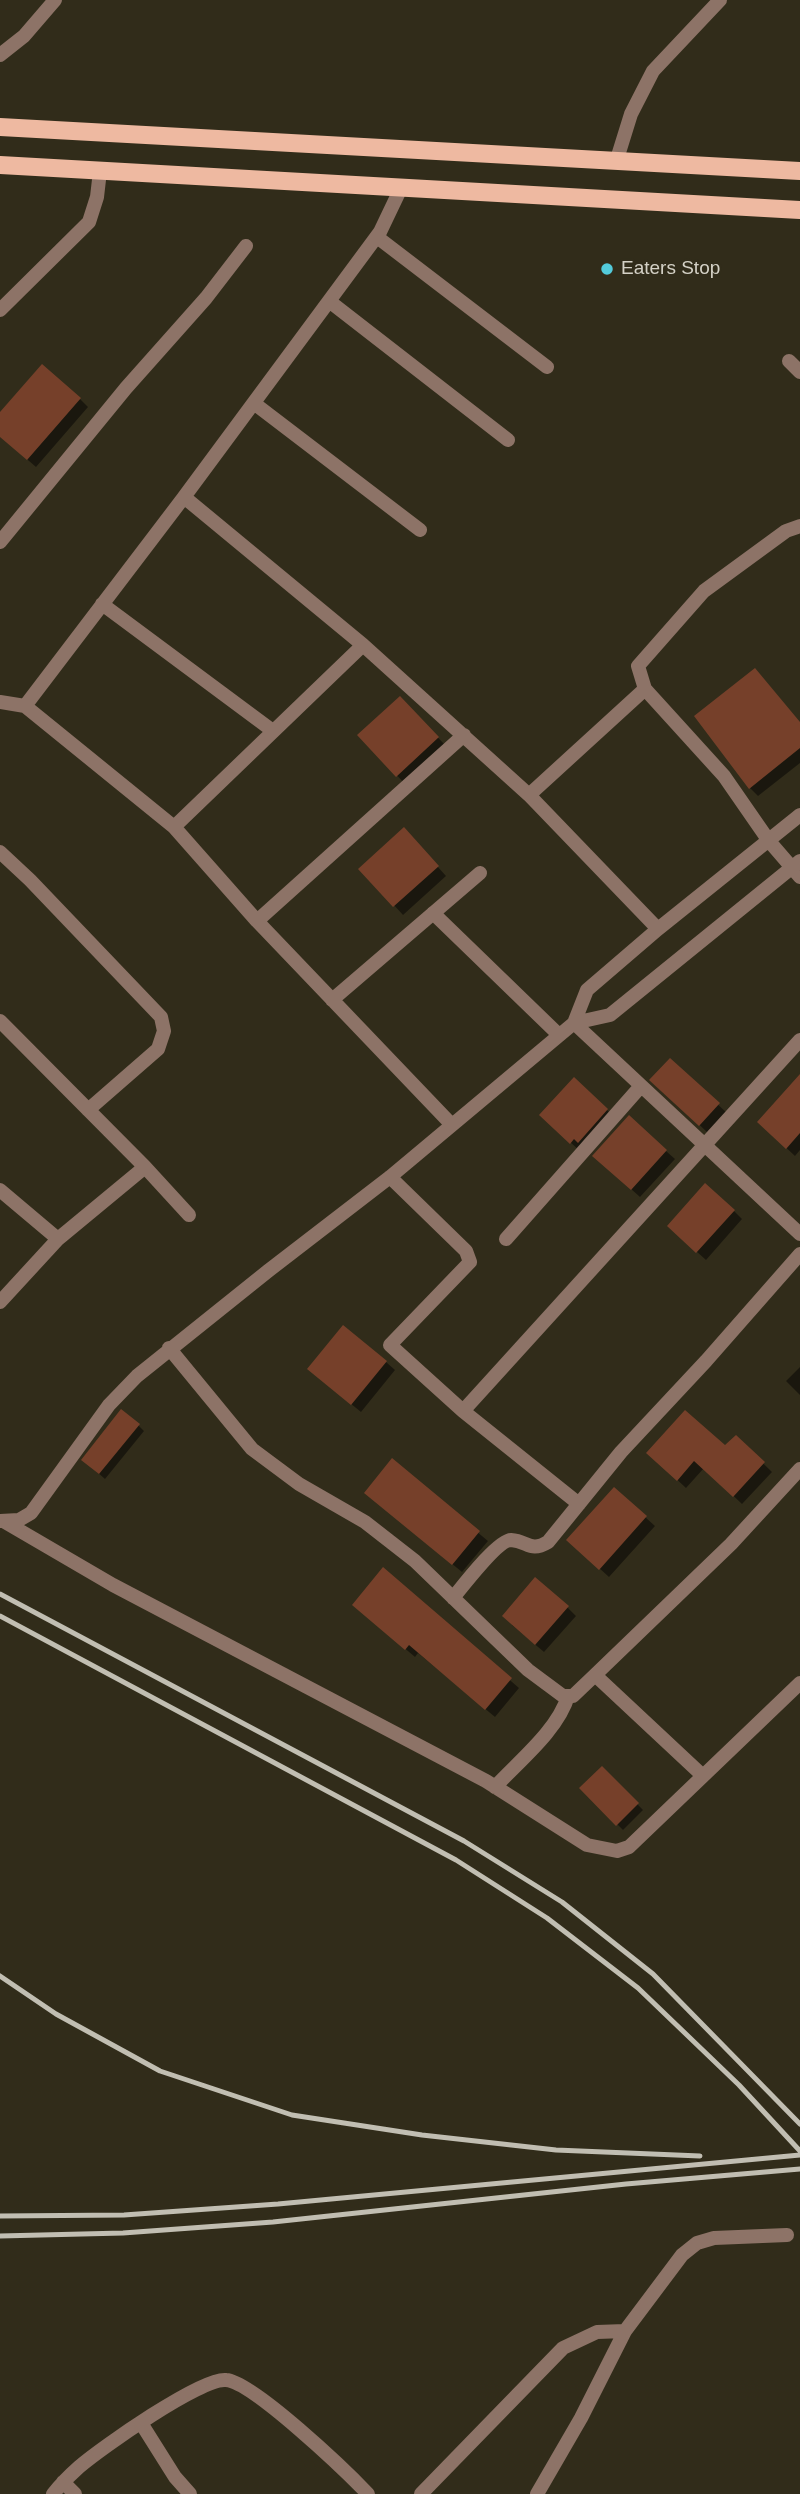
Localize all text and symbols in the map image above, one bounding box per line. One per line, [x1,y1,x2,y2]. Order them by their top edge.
place label: Eaters Stop [621,258,720,280]
marker: Eaters Stop [599,261,615,277]

